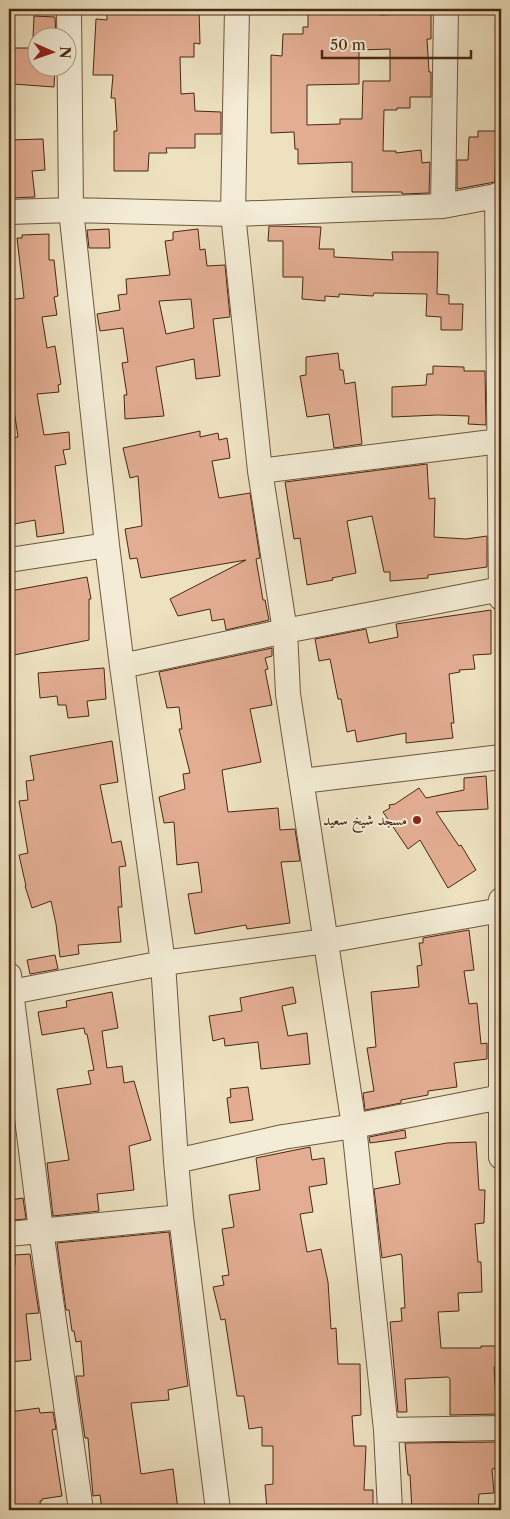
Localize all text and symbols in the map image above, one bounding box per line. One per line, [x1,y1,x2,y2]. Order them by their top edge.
north arrow [28,28,78,78]
scale bar [322,28,471,60]
text: 50 m [330,35,366,54]
text: N [56,46,74,59]
place label: مسجد شيخ سعيد [323,810,407,834]
marker: مسجد شيخ سعيد [411,814,423,826]

